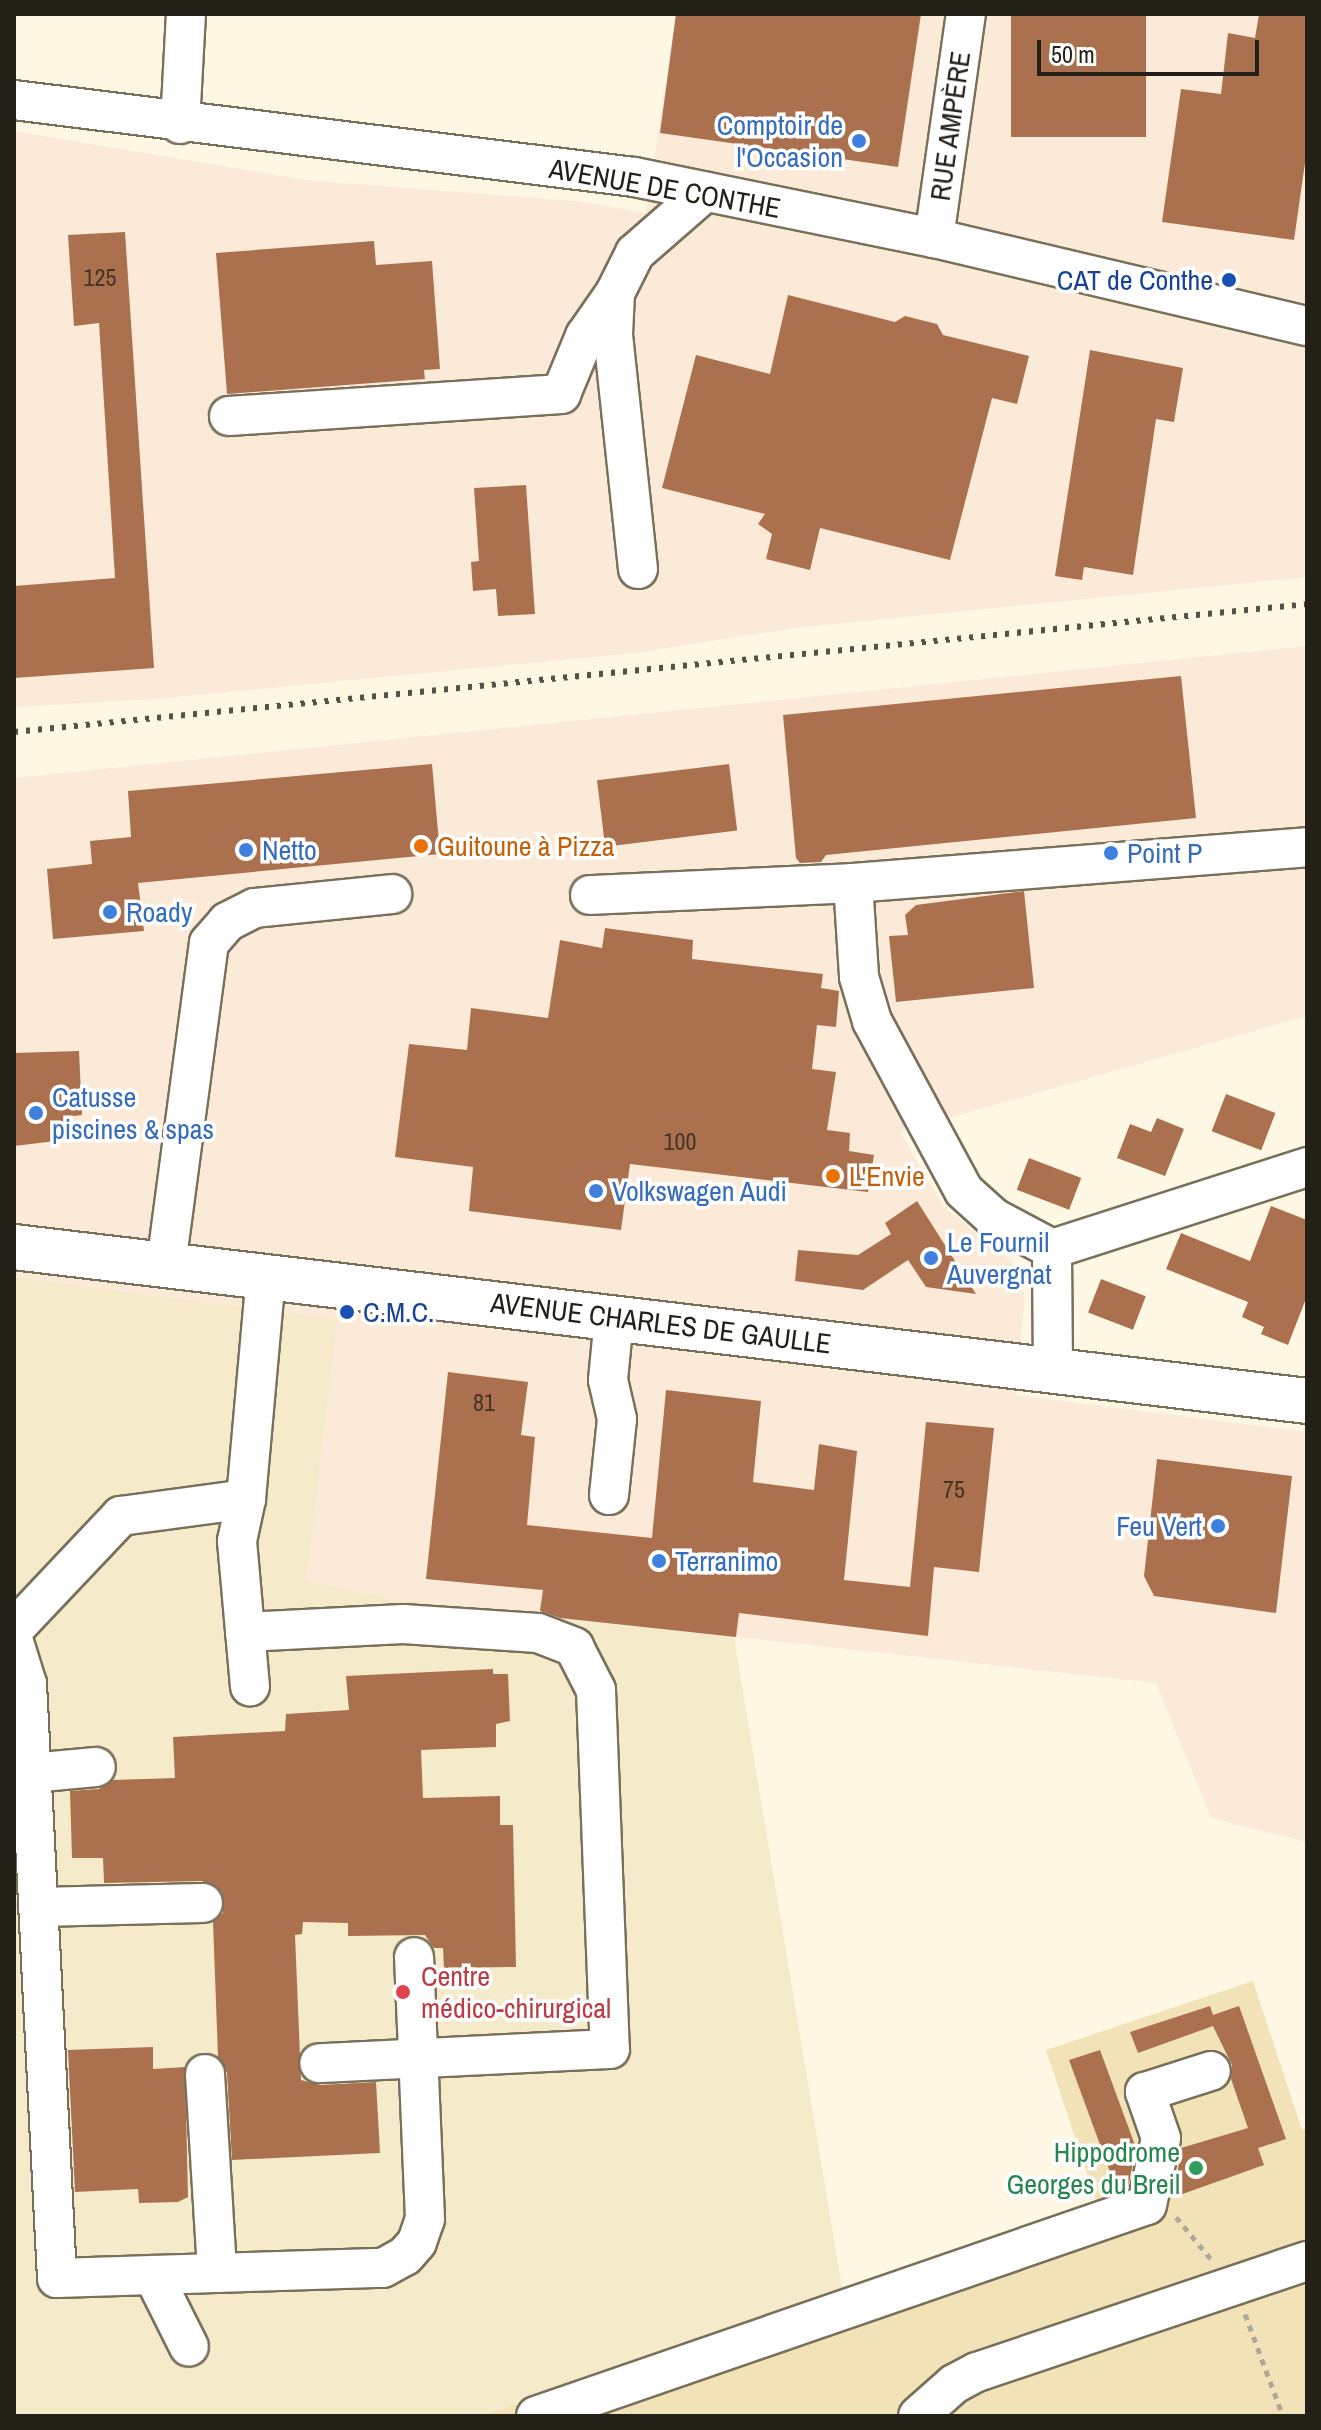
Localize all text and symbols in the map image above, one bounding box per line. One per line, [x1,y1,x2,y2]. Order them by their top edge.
scale bar [1041,24,1263,74]
text: 50 m [1051,38,1095,70]
street label: RUE AMPÈRE [923,48,977,204]
place label: Comptoir de l'Occasion [717,108,843,174]
marker: Comptoir de l'Occasion [850,132,868,150]
street label: AVENUE DE CONTHE [547,151,783,225]
place label: CAT de Conthe [1056,263,1213,297]
house number: 125 [84,264,116,292]
marker: CAT de Conthe [1220,271,1238,289]
place label: Guitoune à Pizza [437,829,614,863]
place label: Netto [262,833,317,867]
place label: Point P [1127,836,1202,870]
marker: Guitoune à Pizza [412,837,430,855]
marker: Netto [237,841,255,859]
marker: Point P [1102,844,1120,862]
place label: Roady [126,895,192,929]
marker: Roady [101,903,119,921]
place label: Catusse piscines & spas [52,1080,214,1146]
marker: Catusse piscines & spas [27,1104,45,1122]
house number: 100 [664,1128,696,1156]
place label: L'Envie [849,1159,925,1193]
marker: L'Envie [824,1167,842,1185]
place label: Volkswagen Audi [612,1174,788,1208]
marker: Volkswagen Audi [587,1182,605,1200]
place label: Le Fournil Auvergnat [947,1225,1052,1291]
marker: Le Fournil Auvergnat [922,1249,940,1267]
street label: AVENUE CHARLES DE GAULLE [489,1285,833,1361]
place label: C.M.C. [363,1295,434,1329]
marker: C.M.C. [338,1303,356,1321]
house number: 81 [473,1389,495,1417]
house number: 75 [943,1476,965,1504]
place label: Feu Vert [1116,1509,1202,1543]
marker: Feu Vert [1209,1517,1227,1535]
place label: Terranimo [675,1544,778,1578]
marker: Terranimo [650,1552,668,1570]
place label: Centre médico-chirurgical [421,1959,611,2025]
marker: Centre médico-chirurgical [392,1981,414,2003]
place label: Hippodrome Georges du Breil [1006,2135,1180,2201]
marker: Hippodrome Georges du Breil [1187,2159,1205,2177]

